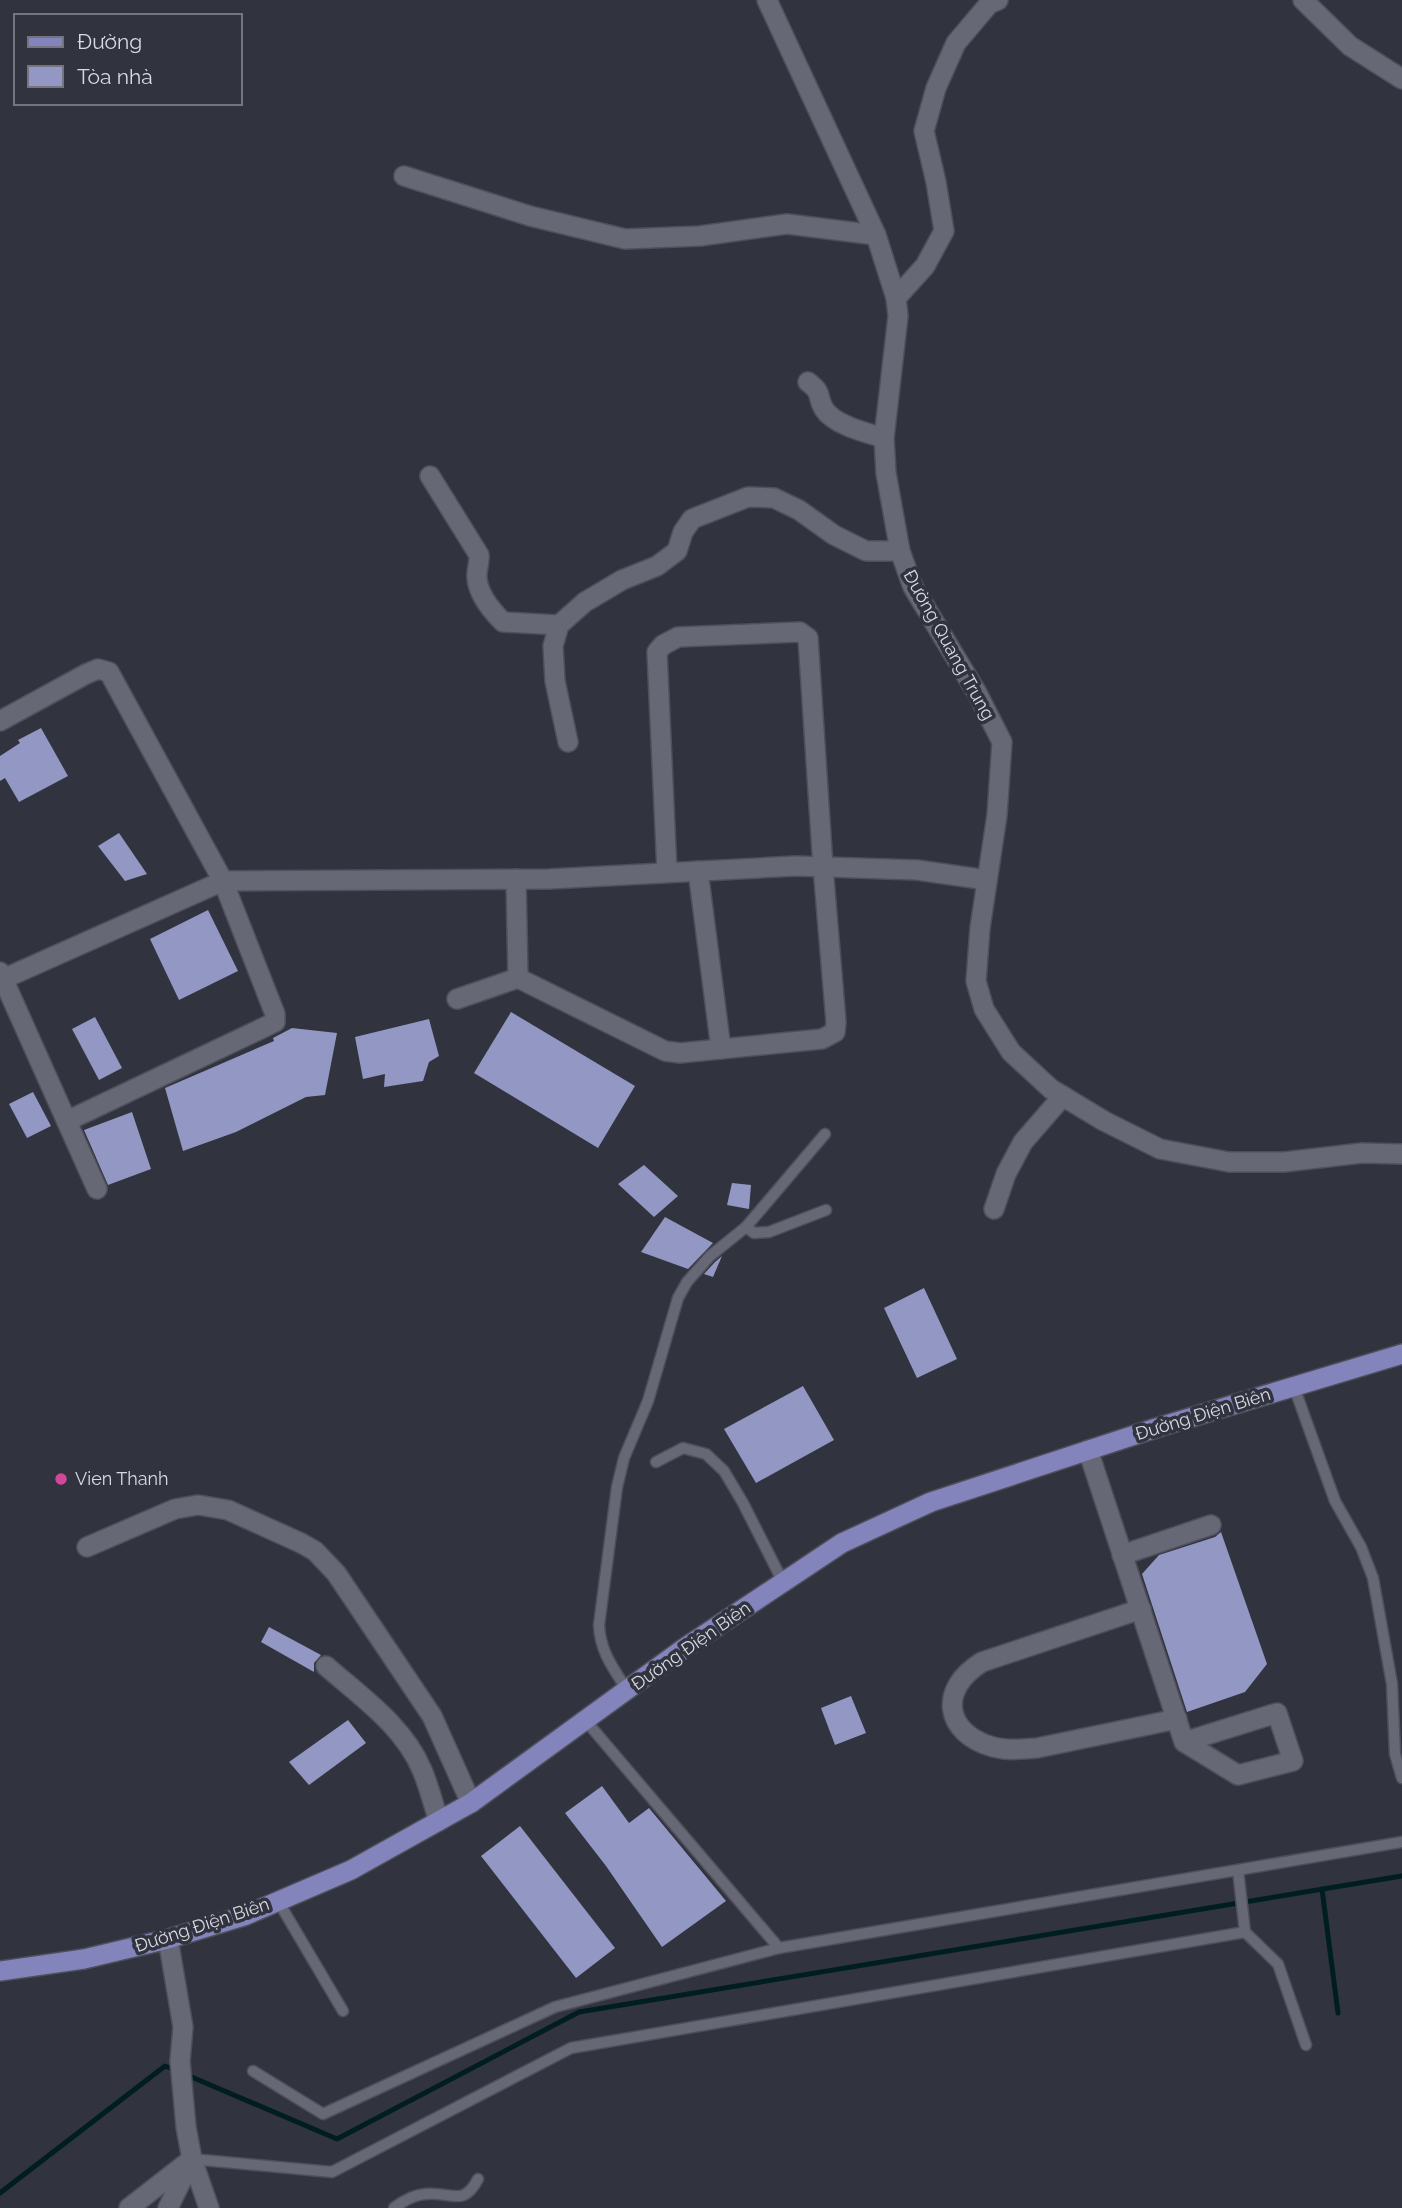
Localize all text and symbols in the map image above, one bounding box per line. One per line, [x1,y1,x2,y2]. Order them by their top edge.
legend [14,14,242,105]
text: Đường [77,29,142,54]
text: Tòa nhà [77,64,153,89]
street label: Đường Quang Trung [899,566,999,723]
street label: Đường Điện Biên [1133,1383,1273,1444]
place label: Vien Thanh [75,1468,169,1489]
marker: Vien Thanh [53,1471,69,1487]
street label: Đường Điện Biên [627,1597,754,1694]
street label: Đường Điện Biên [132,1893,272,1956]

